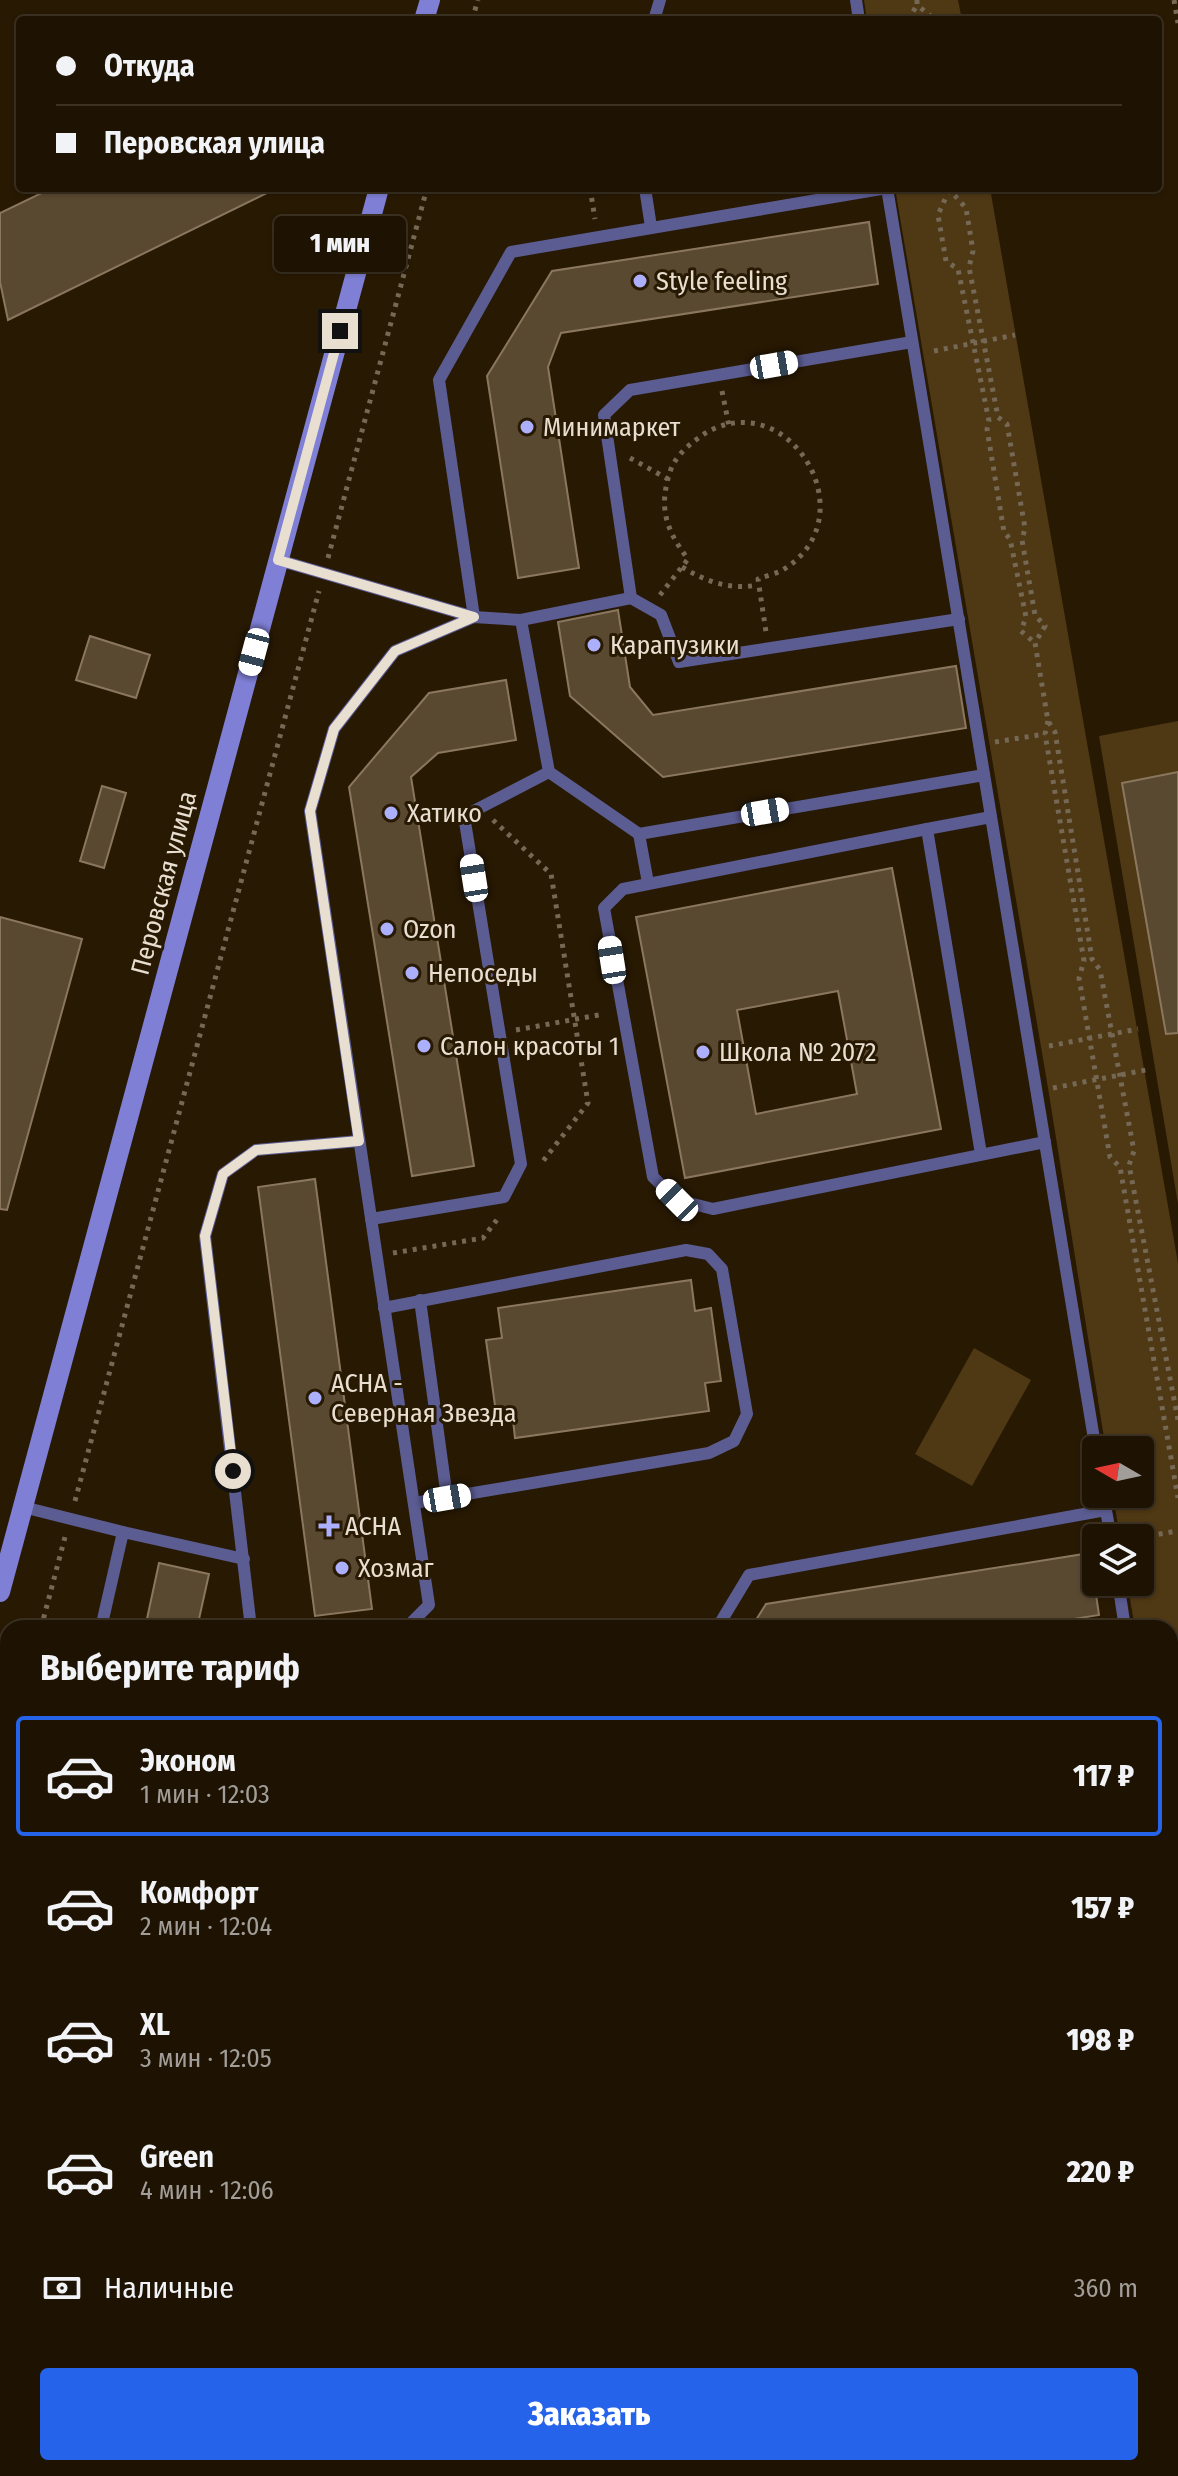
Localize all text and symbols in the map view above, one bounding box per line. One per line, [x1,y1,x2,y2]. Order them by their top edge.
text: Откуда [104,48,195,84]
text: Перовская улица [104,125,325,161]
callout: 1 мин [274,215,406,271]
text: 1 мин [310,228,370,259]
place label: Style feeling [656,266,788,297]
marker: Style feeling [631,272,649,290]
route end [322,313,358,349]
car [748,349,800,381]
place label: Минимаркет [543,412,681,443]
marker: Минимаркет [518,418,536,436]
car [236,626,272,678]
place label: Карапузики [610,630,740,661]
marker: Карапузики [585,636,603,654]
street label: Перовская улица [125,788,203,978]
car [739,796,791,828]
place label: Хатико [407,798,482,829]
marker: Хатико [382,804,400,822]
car [458,852,490,904]
place label: Ozon [403,914,457,945]
marker: Ozon [378,920,396,938]
car [596,934,628,986]
place label: Непоседы [428,958,538,989]
marker: Непоседы [403,964,421,982]
place label: Салон красоты 1 [440,1031,619,1062]
marker: Салон красоты 1 [415,1037,433,1055]
place label: Школа № 2072 [719,1037,877,1068]
marker: Школа № 2072 [694,1043,712,1061]
car [652,1175,702,1225]
place label: АСНА - Северная Звезда [331,1368,516,1429]
marker: АСНА - Северная Звезда [306,1389,324,1407]
north arrow [1082,1436,1154,1508]
map controls [1082,1436,1154,1596]
route start [215,1453,251,1489]
car [421,1482,473,1514]
place label: АСНА [345,1511,401,1542]
marker: АСНА [320,1517,338,1535]
button: layers [1082,1524,1154,1596]
place label: Хозмаг [358,1553,434,1584]
marker: Хозмаг [333,1559,351,1577]
text: Выберите тариф [40,1646,300,1690]
icon: car [44,1740,116,1812]
text: Эконом [140,1743,236,1779]
text: 117 ₽ [1073,1758,1134,1794]
text: 1 мин · 12:03 [140,1779,270,1810]
icon: car [44,1872,116,1944]
text: Комфорт [140,1875,258,1911]
text: 157 ₽ [1071,1890,1134,1926]
text: 2 мин · 12:04 [140,1911,272,1942]
icon: car [44,2004,116,2076]
text: XL [140,2007,170,2043]
text: 198 ₽ [1067,2022,1134,2058]
text: 3 мин · 12:05 [140,2043,272,2074]
icon: car [44,2136,116,2208]
text: Green [140,2139,214,2175]
text: 220 ₽ [1067,2154,1134,2190]
text: 4 мин · 12:06 [140,2175,274,2206]
icon: cash [40,2266,84,2310]
text: Наличные [104,2270,234,2306]
text: 360 m [1074,2273,1138,2304]
button: Заказать [40,2368,1138,2460]

